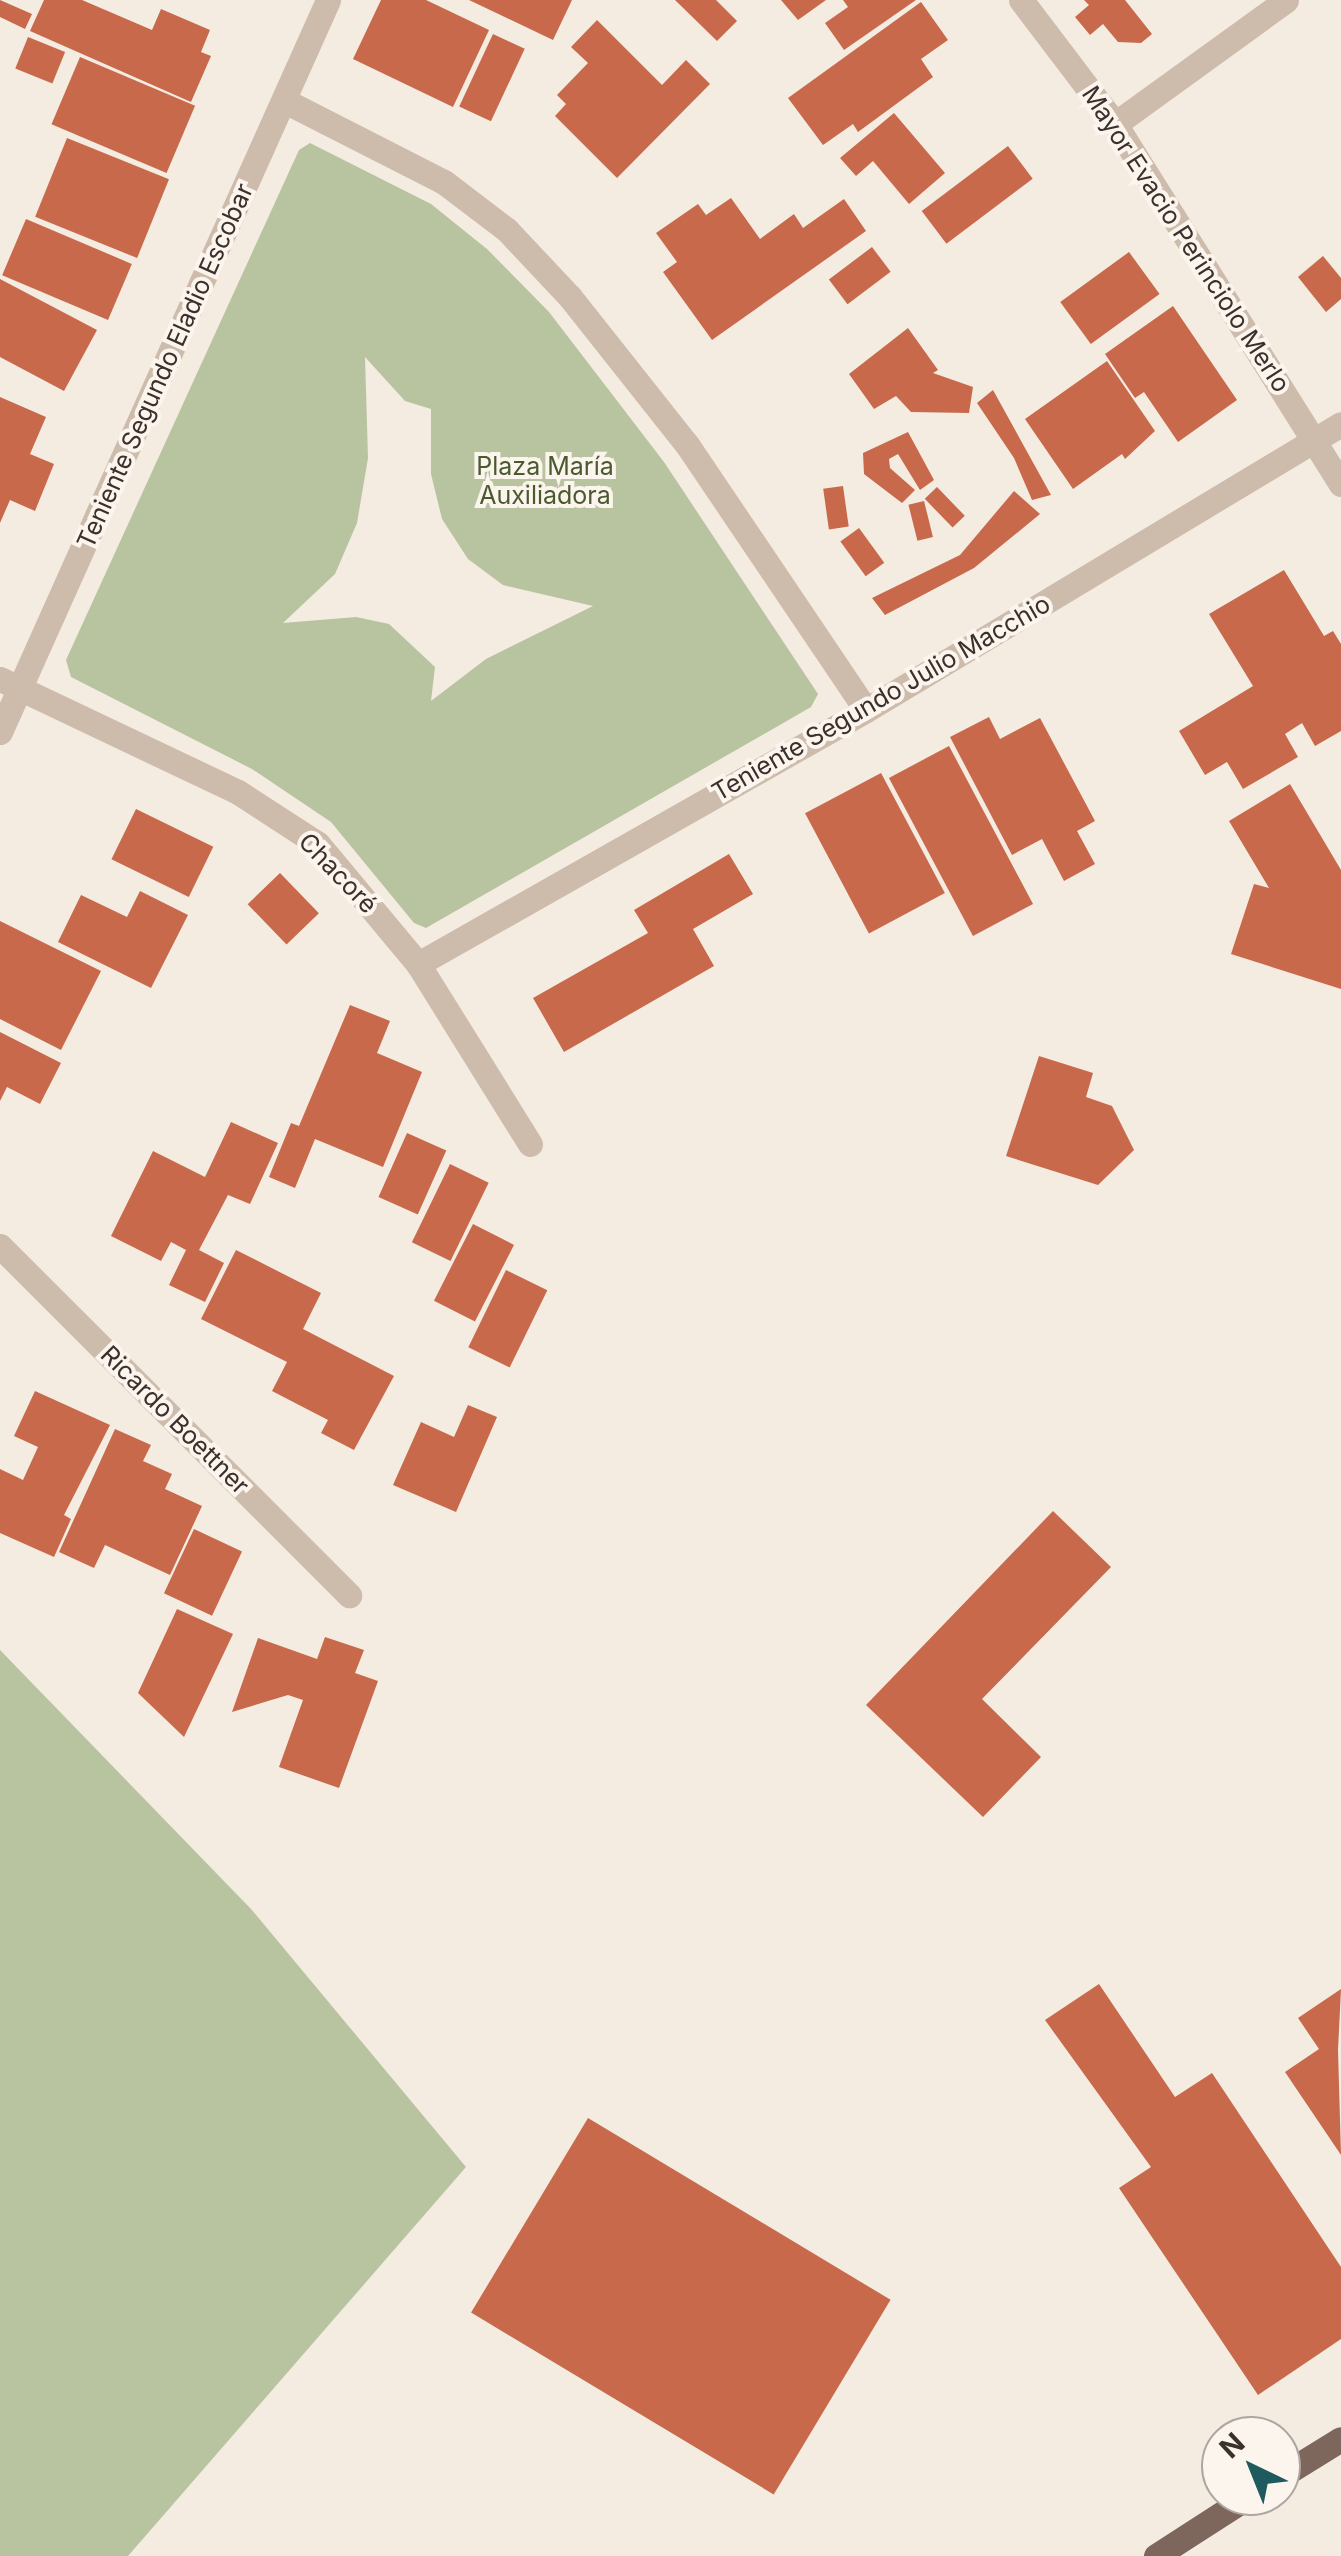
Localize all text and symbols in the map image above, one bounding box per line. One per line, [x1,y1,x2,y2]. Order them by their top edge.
street label: Mayor Evacio Perinciolo Merlo [1076,80,1296,398]
street label: Teniente Segundo Eladio Escobar [71,179,259,553]
park label: Plaza María Auxiliadora [476,452,614,511]
street label: Teniente Segundo Julio Macchio [707,589,1055,807]
street label: Chacoré [293,827,383,919]
street label: Ricardo Boettner [95,1340,255,1500]
north arrow [1201,2416,1301,2516]
text: N [1213,2426,1251,2465]

